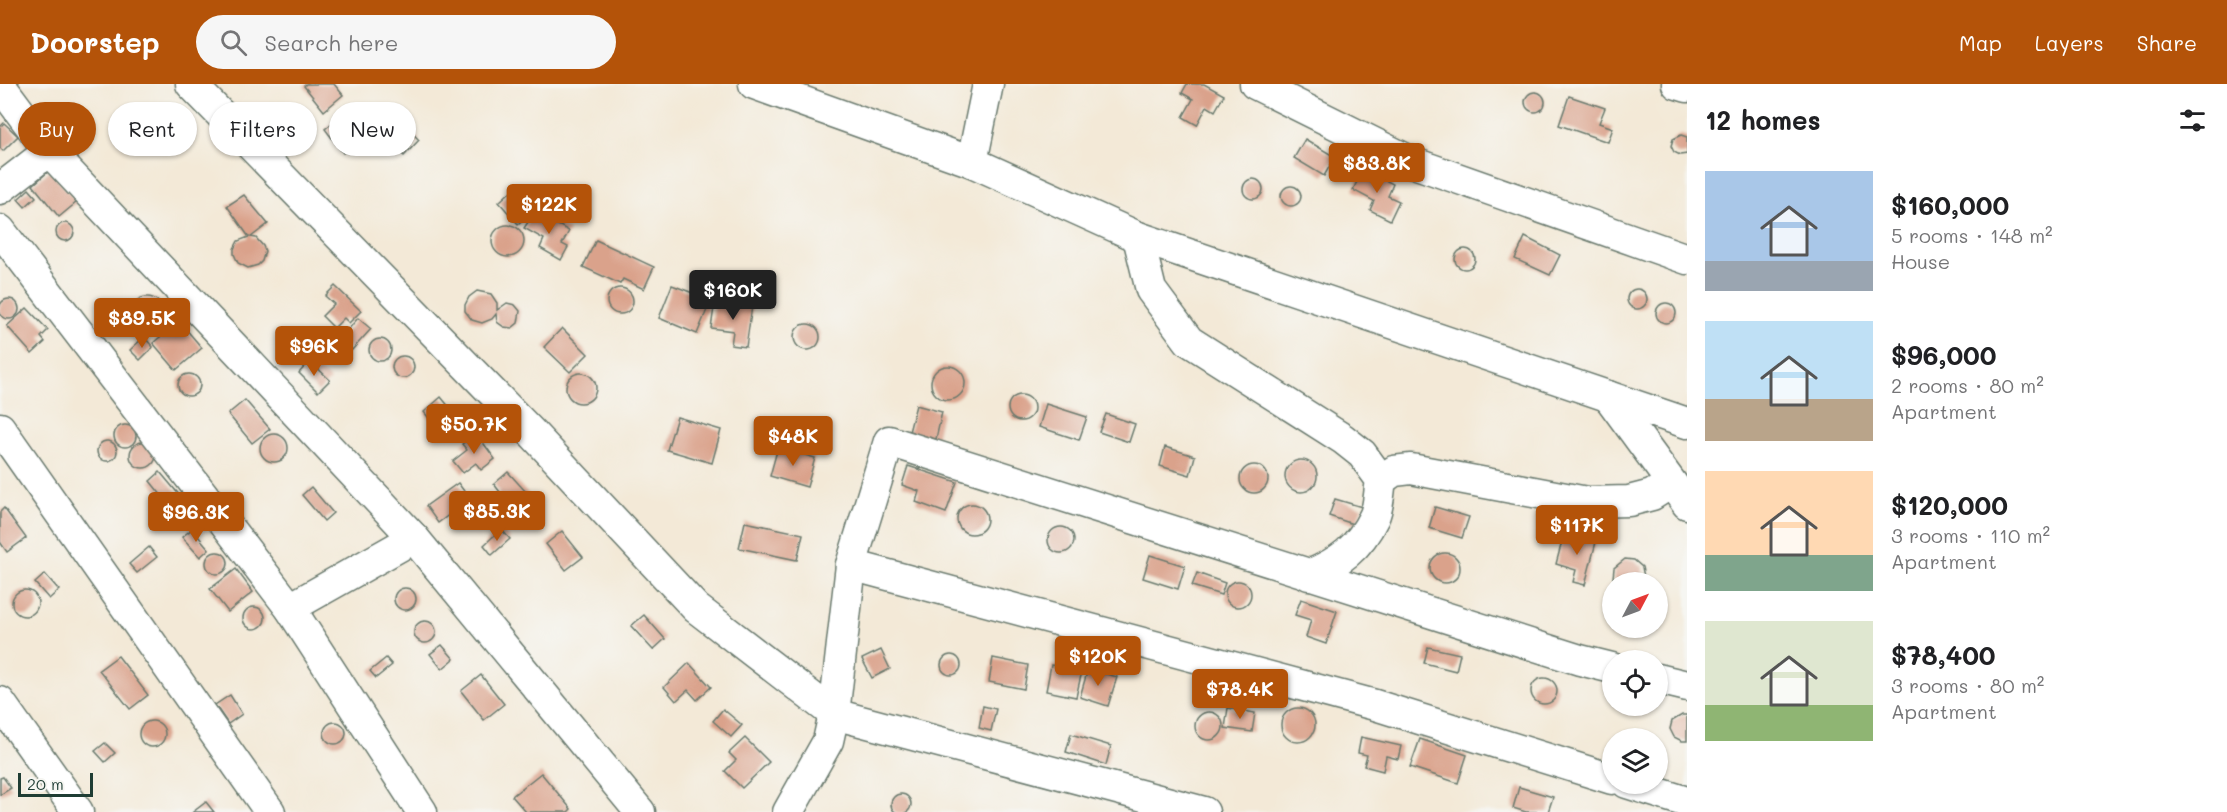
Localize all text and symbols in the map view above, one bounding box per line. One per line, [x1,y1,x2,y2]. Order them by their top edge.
search box [196,15,616,69]
text: Doorstep [30,24,160,60]
icon: search [217,26,250,59]
text: Search here [265,28,398,57]
text: Map [1959,29,2002,56]
text: Layers [2035,29,2104,56]
text: Share [2137,29,2197,56]
chip: Buy [18,102,96,156]
chip: Rent [108,102,197,156]
chip: Filters [209,102,317,156]
chip: New [329,102,416,156]
text: 12 homes [1705,103,1821,137]
icon: filters [2176,104,2209,137]
pin: $83.8K [1328,143,1426,194]
text: $83.8K [1343,149,1411,175]
pin: $122K [507,184,591,235]
text: $160,000 [1891,188,2009,222]
text: $122K [521,190,577,216]
icon: home [1753,195,1825,267]
text: 5 rooms · 148 m² [1891,222,2053,248]
text: House [1891,248,1950,274]
pin: $160K [691,270,775,321]
text: $160K [703,276,763,302]
pin: $89.5K [93,298,191,349]
text: $89.5K [108,304,176,330]
pin: $96K [278,326,350,377]
text: $96K [289,332,339,358]
text: $96,000 [1891,338,1997,372]
icon: home [1753,345,1825,417]
text: 2 rooms · 80 m² [1891,372,2044,398]
text: Apartment [1891,398,1997,424]
pin: $50.7K [425,404,523,455]
text: $50.7K [440,410,508,436]
pin: $48K [757,416,829,467]
text: $48K [768,422,818,448]
text: $120,000 [1891,488,2008,522]
pin: $85.3K [448,491,546,542]
pin: $96.3K [147,492,245,543]
icon: home [1753,495,1825,567]
text: $85.3K [463,497,531,523]
text: $96.3K [162,498,230,524]
pin: $117K [1535,505,1619,556]
text: $117K [1550,511,1604,537]
text: 3 rooms · 110 m² [1891,522,2050,548]
text: Apartment [1891,548,1997,574]
north arrow [1602,572,1668,638]
map controls [1602,572,1668,794]
pin: $120K [1056,636,1140,687]
text: $78,400 [1891,638,1996,672]
text: $120K [1069,642,1127,668]
icon: home [1753,645,1825,717]
button: locate [1602,650,1668,716]
pin: $78.4K [1191,669,1289,720]
text: 3 rooms · 80 m² [1891,672,2044,698]
text: $78.4K [1206,675,1274,701]
text: Apartment [1891,698,1997,724]
button: layers [1602,728,1668,794]
scale bar [18,770,93,798]
text: 20 m [27,773,64,794]

